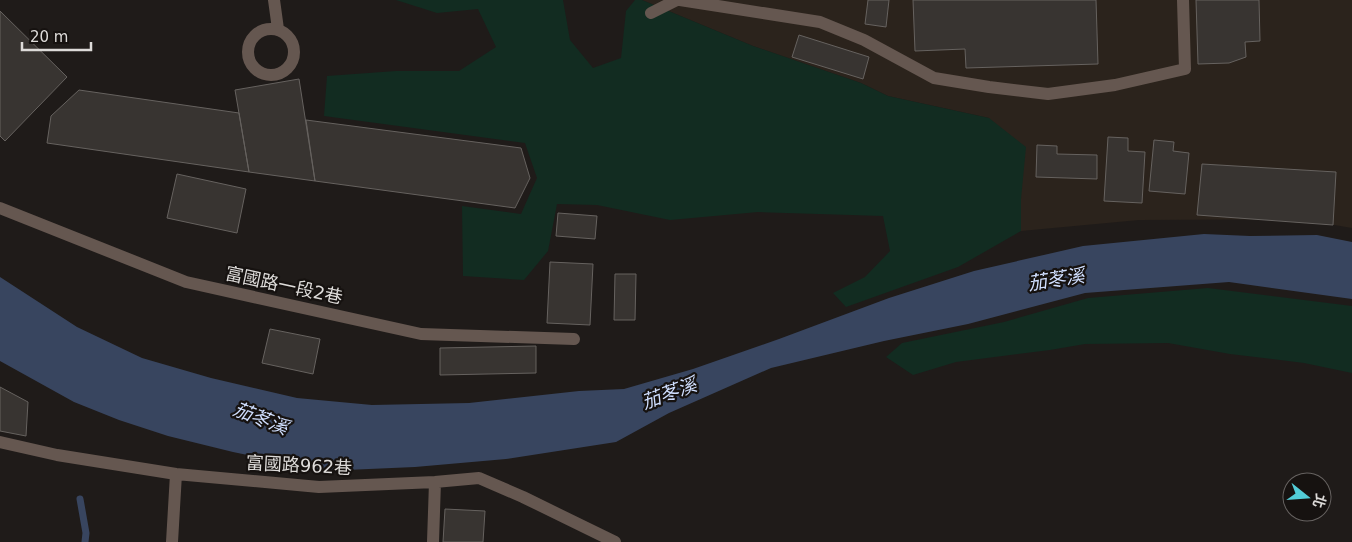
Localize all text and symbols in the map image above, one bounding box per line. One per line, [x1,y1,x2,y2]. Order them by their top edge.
scale bar [22,20,91,52]
text: 20 m [30,28,68,46]
street label: 富國路一段2巷 [223,262,345,308]
water label: 茄苳溪 [1026,263,1089,294]
water label: 茄苳溪 [638,372,702,413]
water label: 茄苳溪 [230,398,294,440]
street label: 富國路962巷 [245,452,353,478]
north arrow [1282,472,1332,522]
text: 北 [1310,492,1329,510]

